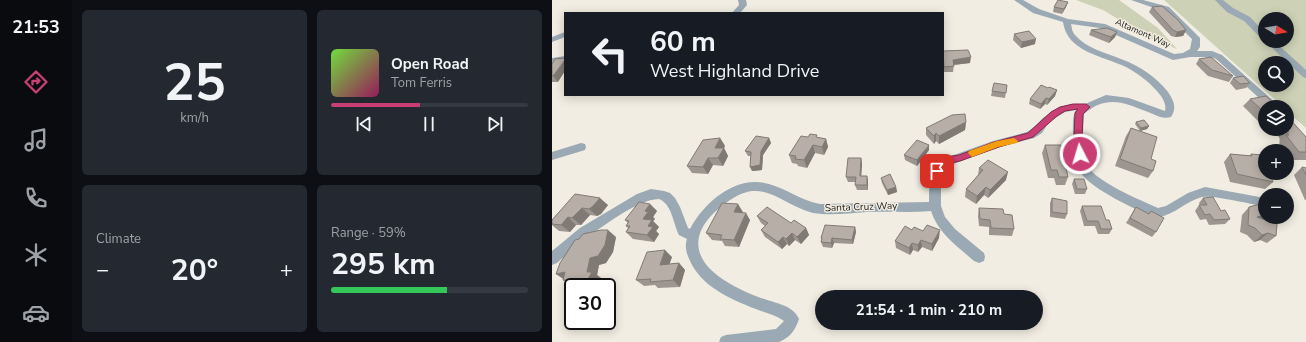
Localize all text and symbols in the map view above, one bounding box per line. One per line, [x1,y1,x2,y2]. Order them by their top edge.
north arrow [1258,12,1294,48]
map controls [1258,12,1294,224]
text: 21:53 [12,15,60,39]
street label: Altamont Way [1114,16,1173,51]
text: 60 m [650,23,716,61]
icon: left [584,28,636,80]
text: 25 [163,47,226,118]
text: Open Road [391,54,469,74]
button: search [1258,56,1294,92]
text: West Highland Drive [650,59,819,83]
icon: directions [22,68,50,96]
text: Tom Ferris [391,74,452,92]
button: layers [1258,100,1294,136]
text: km/h [180,109,209,127]
icon: previous [353,113,375,135]
icon: pause [418,113,440,135]
icon: next [484,113,506,135]
icon: music [22,126,50,154]
position arrow [1059,133,1101,175]
button: + [1258,144,1294,180]
pin [920,154,954,188]
icon: arrive [926,160,948,182]
icon: phone [22,184,50,212]
button: − [1258,188,1294,224]
street label: Santa Cruz Way [825,199,898,215]
text: Range · 59% [331,224,406,242]
text: Climate [96,230,141,248]
icon: climate [22,241,50,269]
text: 295 km [331,244,436,285]
text: 20° [171,250,218,291]
text: − [96,255,109,285]
text: + [280,255,293,285]
speed limit sign: 30 [564,278,616,330]
icon: car [22,299,50,327]
text: 21:54 · 1 min · 210 m [856,300,1002,320]

